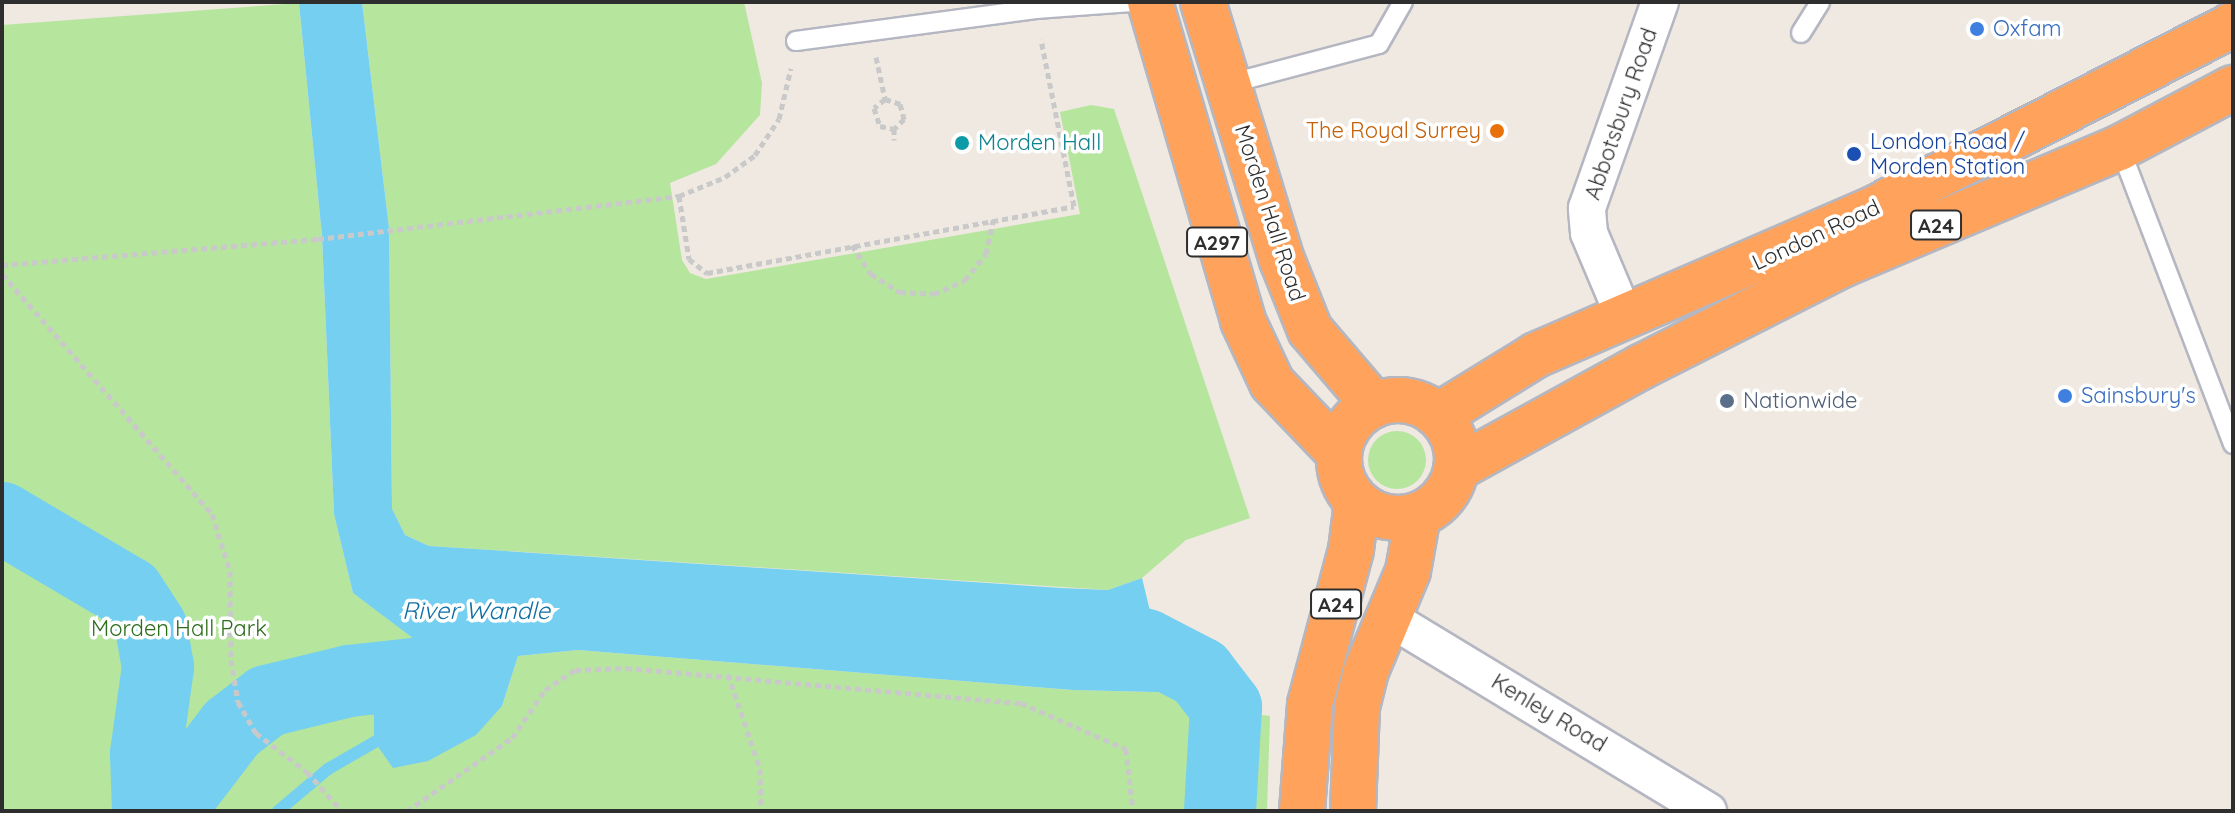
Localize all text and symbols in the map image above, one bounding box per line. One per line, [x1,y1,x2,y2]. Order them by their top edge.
place label: Oxfam [1993,16,2062,42]
marker: Oxfam [1968,20,1986,38]
street label: Abbotsbury Road [1579,25,1663,203]
place label: The Royal Surrey [1306,118,1481,144]
street label: Morden Hall Road [1229,122,1311,304]
marker: The Royal Surrey [1488,122,1506,140]
place label: London Road / Morden Station [1870,128,2025,180]
place label: Morden Hall [978,130,1101,156]
marker: Morden Hall [953,134,971,152]
marker: London Road / Morden Station [1845,145,1863,163]
street label: London Road [1748,194,1884,276]
road number: A24 [1910,209,1962,241]
road number: A297 [1185,226,1249,258]
place label: Sainsbury's [2081,383,2196,409]
marker: Sainsbury's [2056,387,2074,405]
place label: Nationwide [1743,388,1858,414]
marker: Nationwide [1718,392,1736,410]
road number: A24 [1310,588,1362,620]
water label: River Wandle [402,597,550,625]
park label: Morden Hall Park [91,616,267,642]
street label: Kenley Road [1487,668,1611,758]

